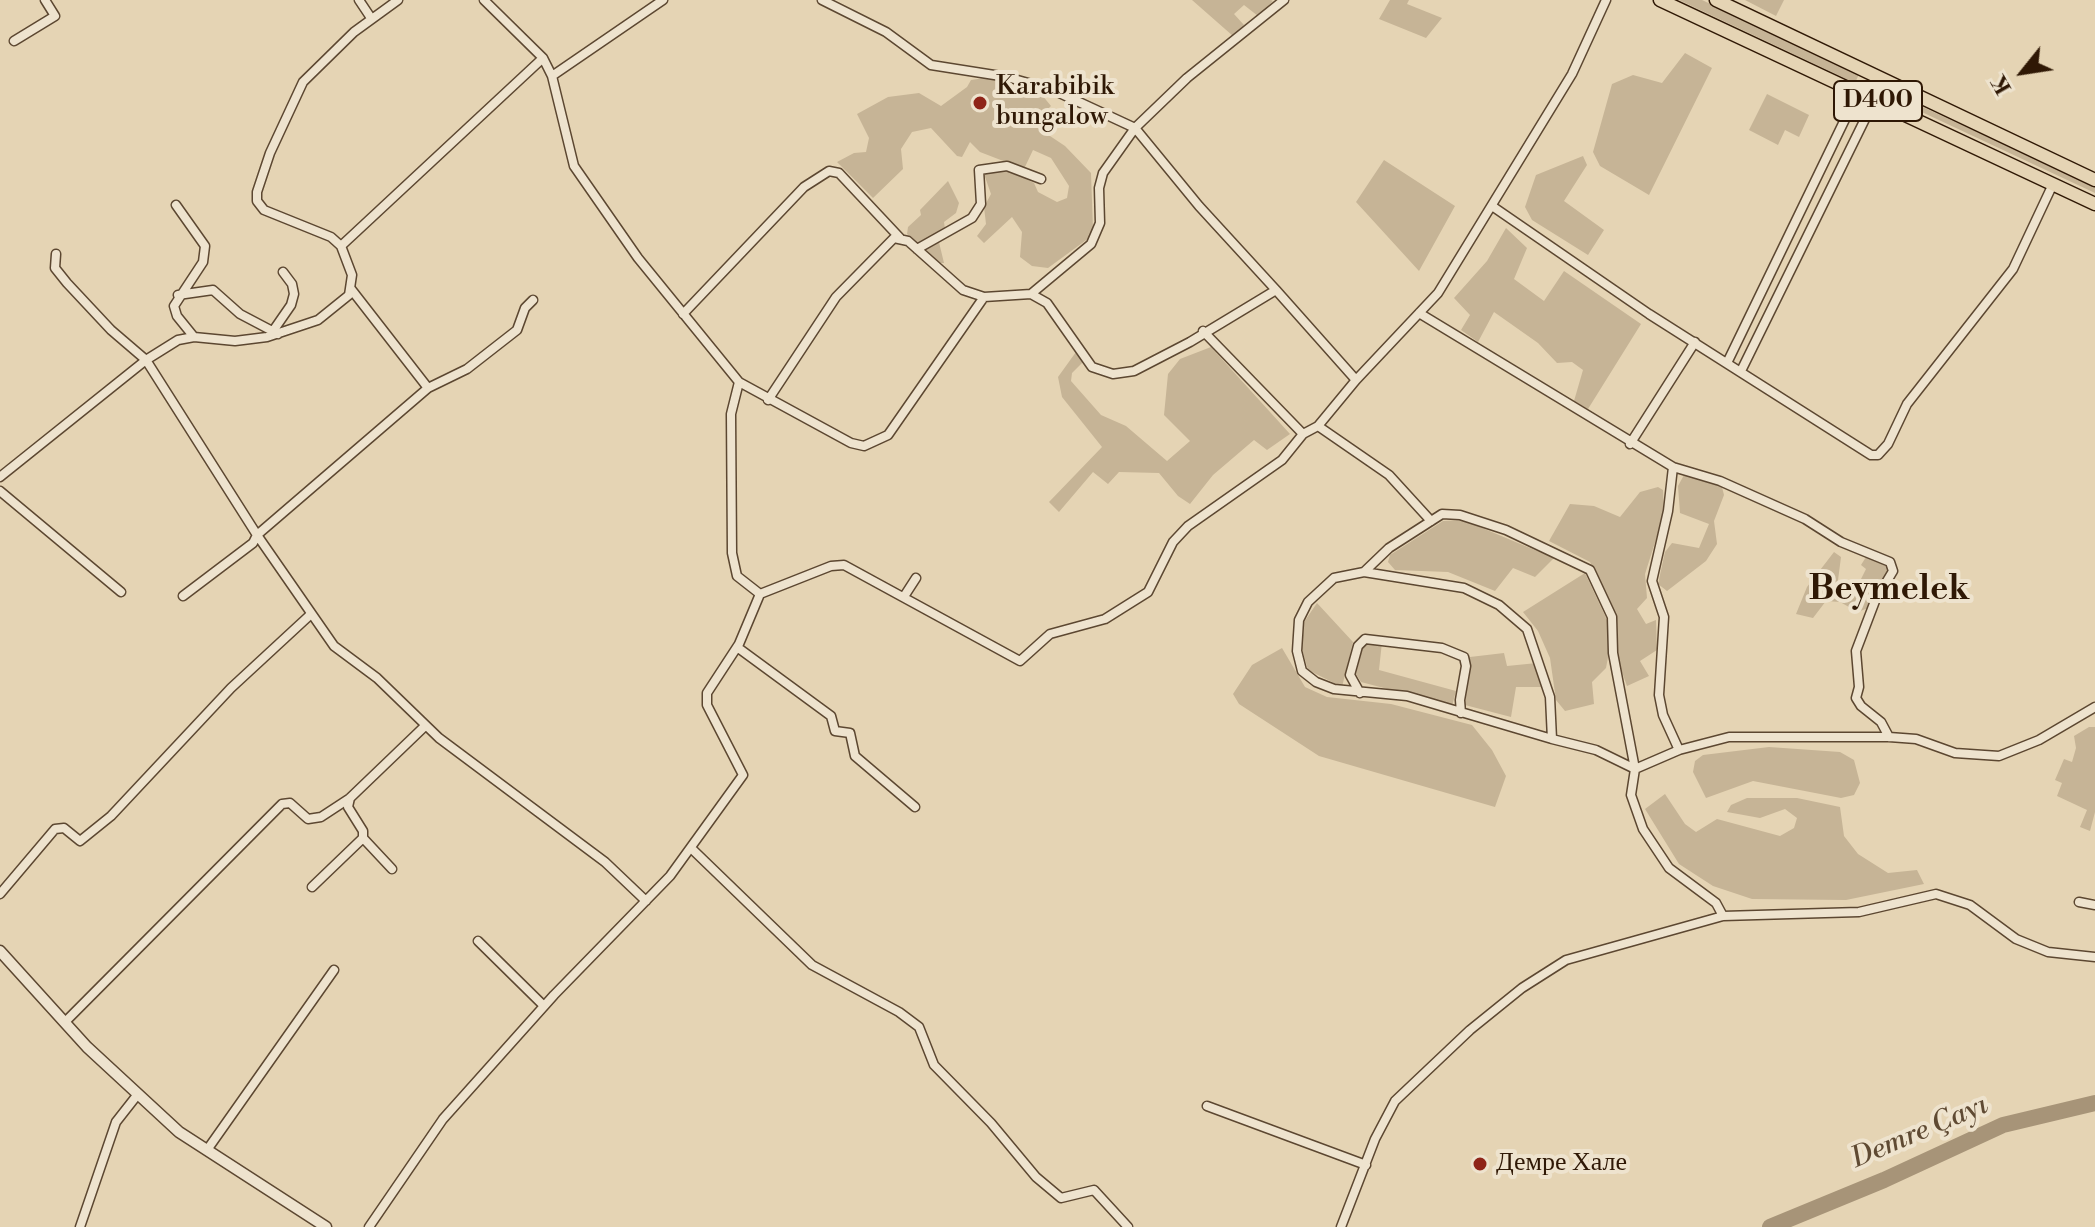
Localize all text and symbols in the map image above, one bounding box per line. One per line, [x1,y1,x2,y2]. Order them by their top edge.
north arrow [1983,32,2063,112]
text: K [1986,70,2018,99]
place label: Karabibik bungalow [996,72,1114,134]
road number: D400 [1834,81,1922,121]
marker: Karabibik bungalow [971,94,989,112]
district label: Beymelek [1809,571,1969,611]
water label: Demre Çayı [1847,1089,1993,1177]
place label: Демре Хале [1496,1148,1627,1180]
marker: Демре Хале [1471,1155,1489,1173]

